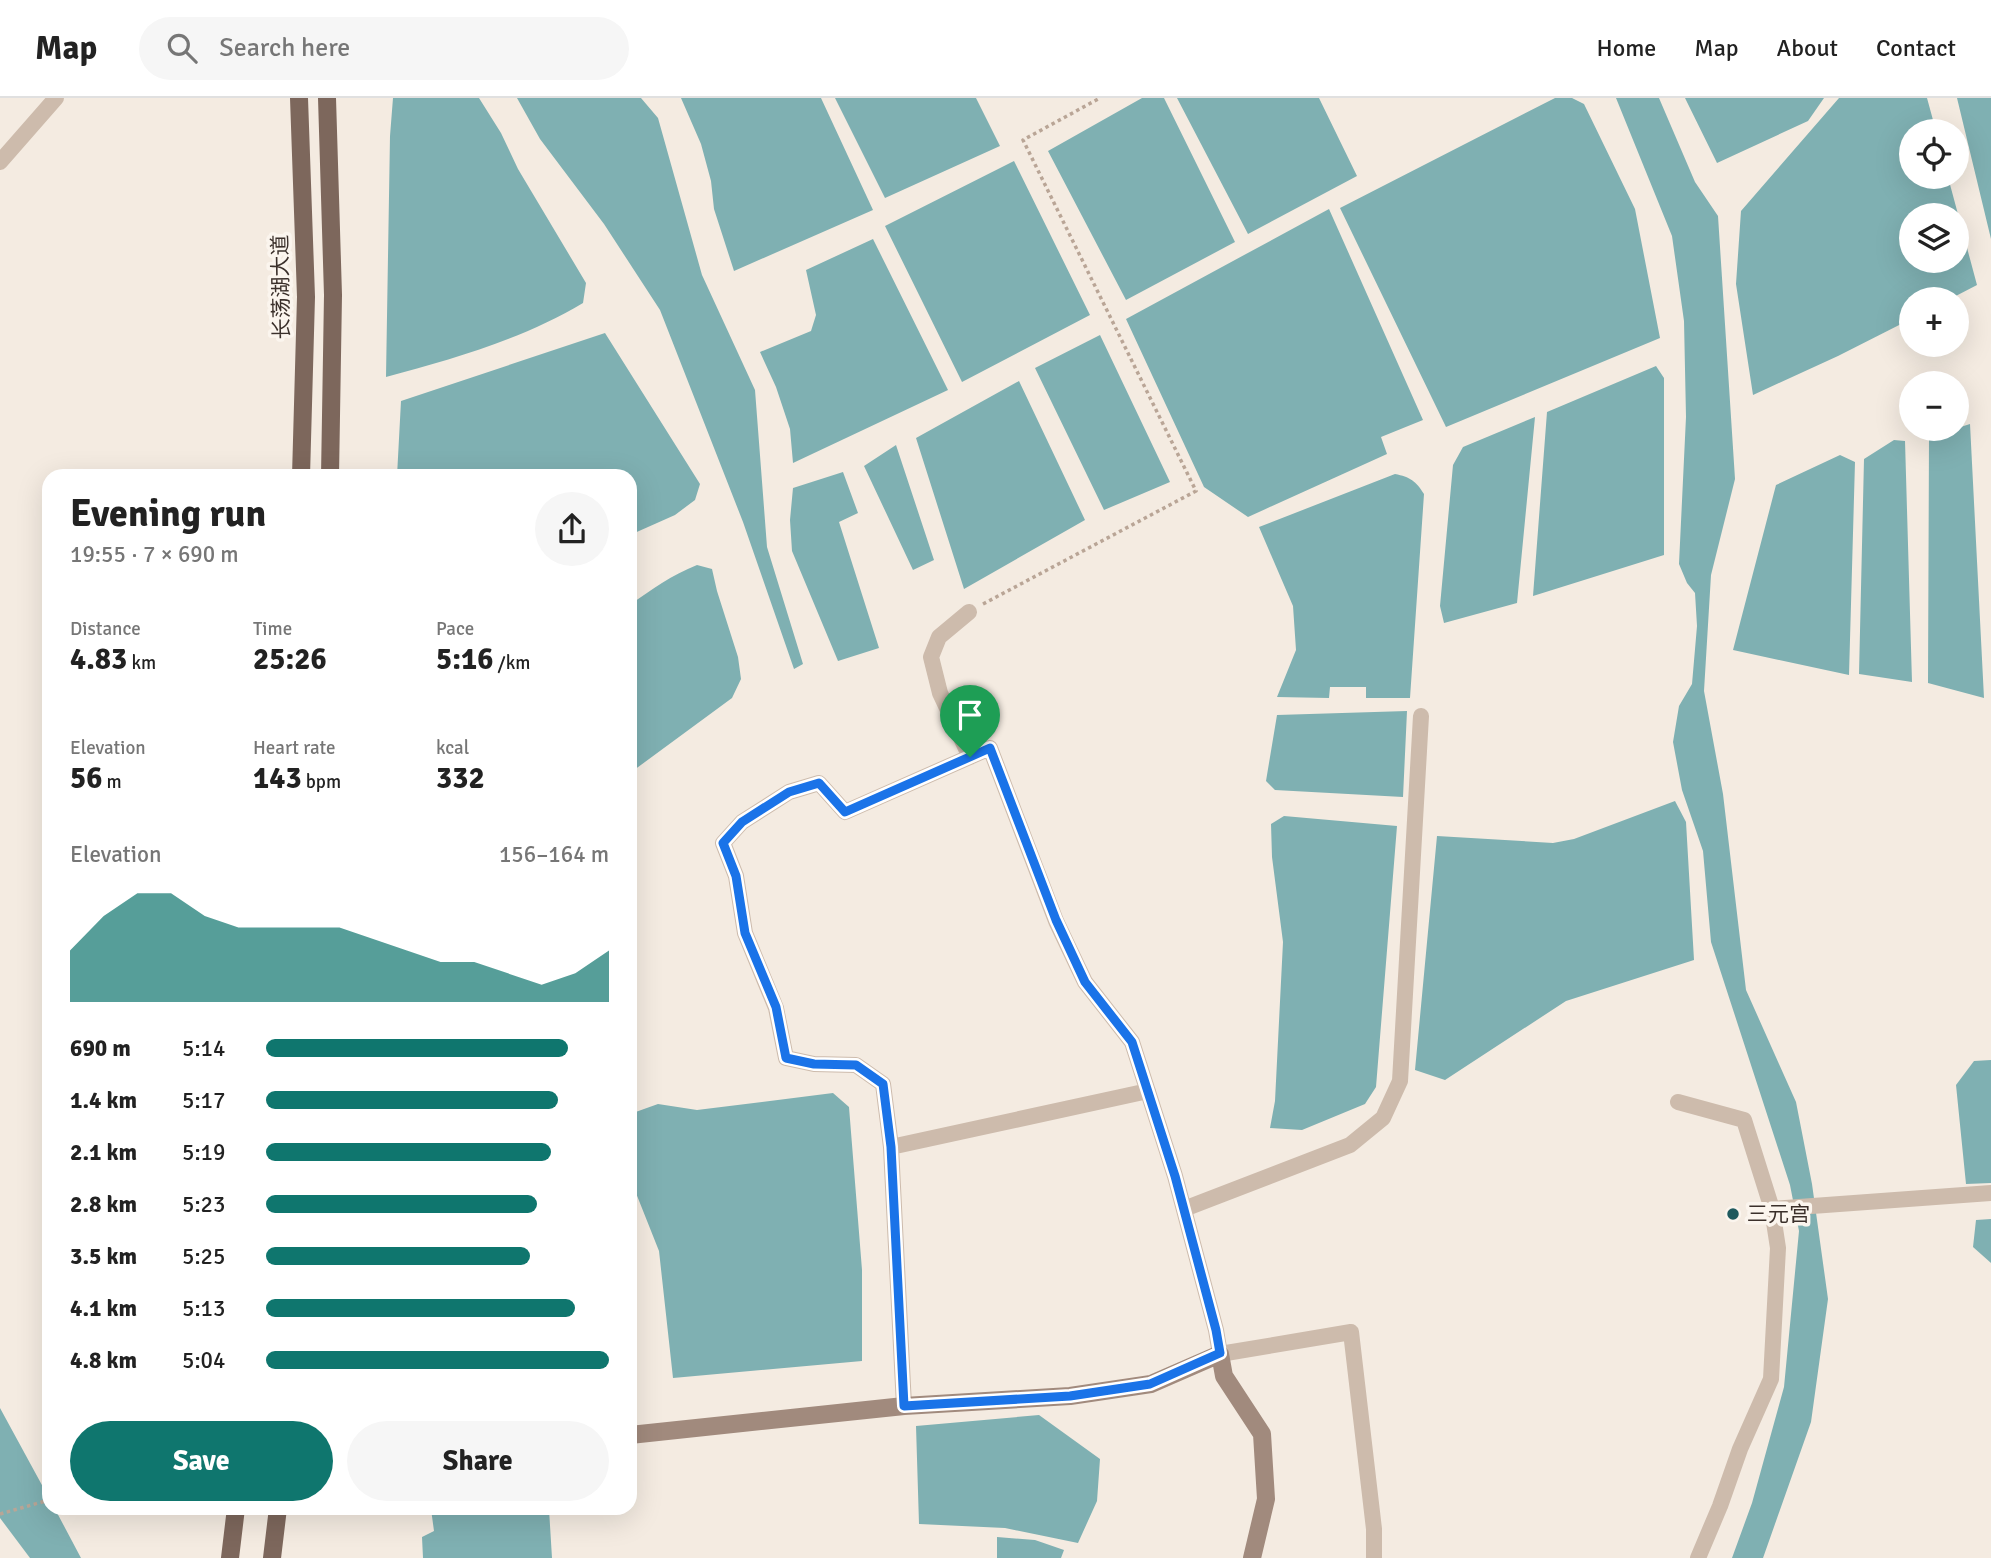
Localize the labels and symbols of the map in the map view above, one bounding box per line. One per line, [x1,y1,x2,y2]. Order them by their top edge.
street label: 长荡湖大道 [267,234,295,340]
pin [940,685,1000,757]
place label: 三元宫 [1747,1201,1810,1227]
marker: 三元宫 [1725,1206,1741,1222]

